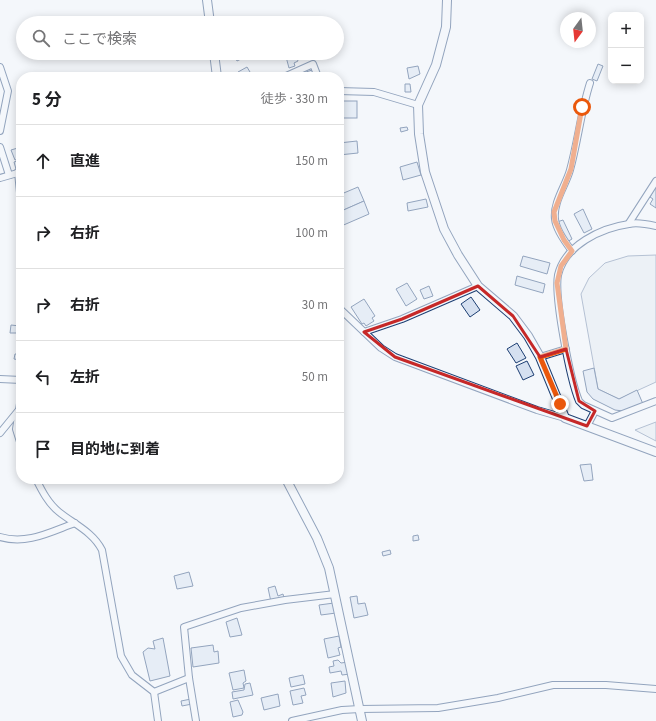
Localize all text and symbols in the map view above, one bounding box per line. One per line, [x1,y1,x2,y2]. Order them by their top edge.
north arrow [560,12,596,48]
map controls [608,12,644,84]
button: + [608,12,644,48]
search box [16,16,344,60]
icon: search [30,27,52,49]
text: ここで検索 [62,29,137,50]
button: − [608,48,644,84]
text: 5 分 [32,88,61,112]
text: 徒歩 · 330 m [261,90,328,108]
route start [573,98,591,116]
icon: ahead [32,150,54,172]
text: 直進 [70,151,100,172]
text: 150 m [295,152,328,170]
icon: right [32,222,54,244]
text: 右折 [70,223,100,244]
text: 100 m [295,224,328,242]
icon: right [32,294,54,316]
text: 右折 [70,295,100,316]
text: 30 m [302,296,328,314]
icon: left [32,366,54,388]
text: 左折 [70,367,100,388]
text: 50 m [302,368,328,386]
route end [551,395,569,413]
icon: arrive [32,438,54,460]
text: 目的地に到着 [70,439,160,460]

